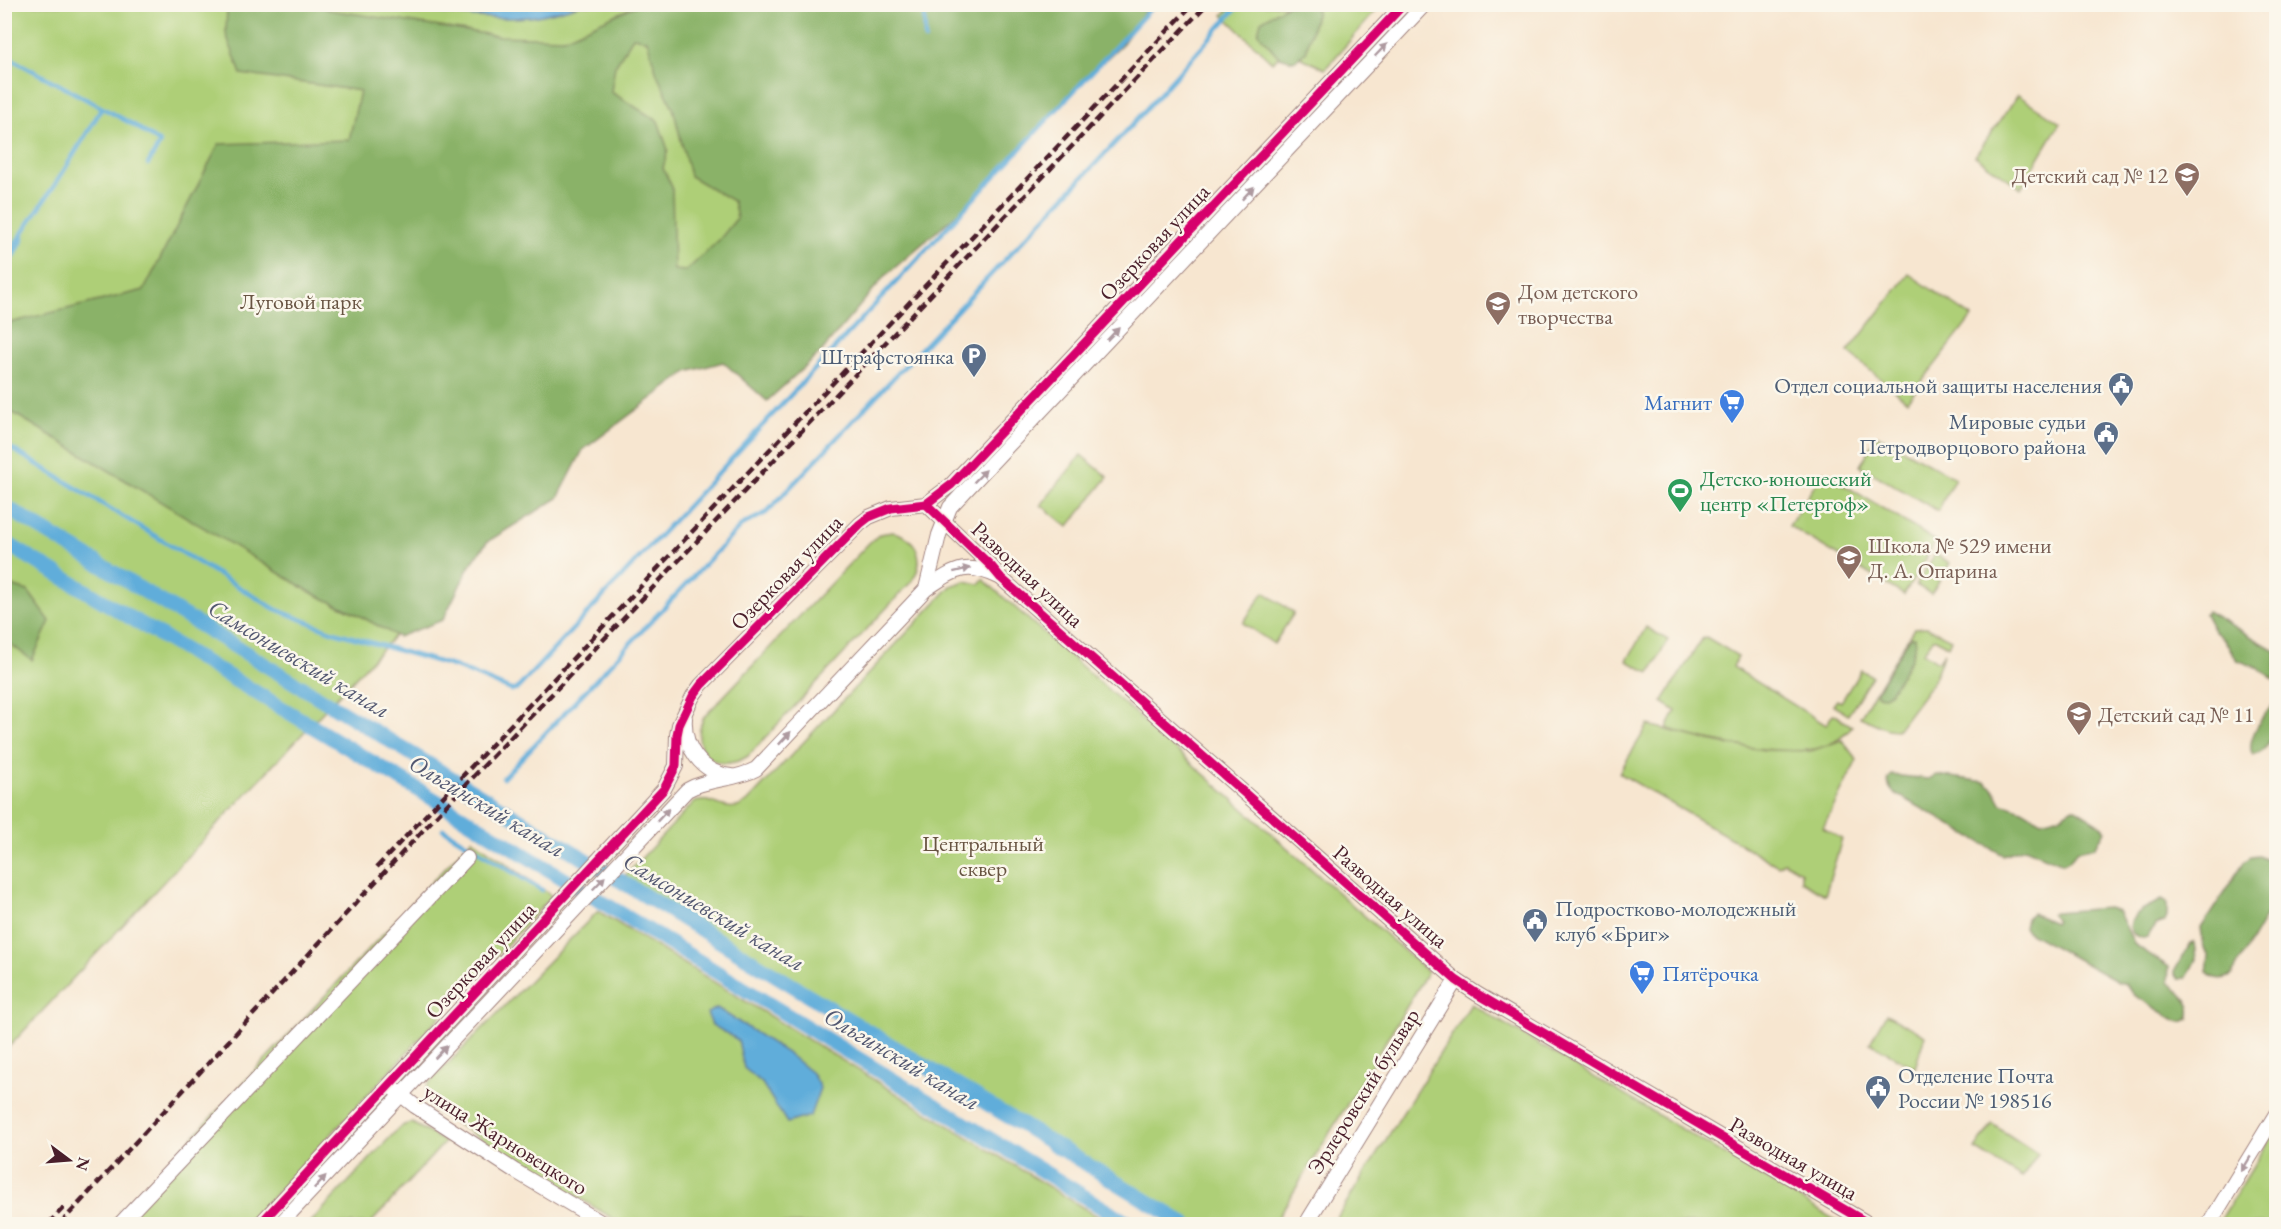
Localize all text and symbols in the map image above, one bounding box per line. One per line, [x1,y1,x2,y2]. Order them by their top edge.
one-way arrow [1374,43,1388,58]
school or university icon: Детский сад № 12 [2172,160,2202,198]
place label: Детский сад № 12 [2012,161,2168,190]
street label: Озерковая улица [1093,177,1216,307]
one-way arrow [1240,186,1254,200]
place label: Дом детского творчества [1518,277,1638,331]
park label: Луговой парк [240,287,362,316]
school or university icon: Дом детского творчества [1483,289,1513,327]
one-way arrow [1106,328,1120,342]
parking icon: Штрафстоянка [959,341,989,379]
place label: Штрафстоянка [821,342,954,371]
public building icon: Отдел социальной защиты населения [2106,370,2136,408]
place label: Отдел социальной защиты населения [1774,371,2102,400]
supermarket icon: Магнит [1717,387,1747,425]
place label: Магнит [1644,388,1712,417]
place label: Мировые судьи Петродворцового района [1859,407,2086,461]
public building icon: Мировые судьи Петродворцового района [2091,419,2121,457]
place label: Детско-юношеский центр «Петергоф» [1700,464,1872,518]
one-way arrow [972,470,986,484]
sports icon: Детско-юношеский центр «Петергоф» [1665,476,1695,514]
street label: Озерковая улица [724,508,849,636]
street label: Разводная улица [965,515,1090,634]
place label: Школа № 529 имени Д. А. Опарина [1868,531,2052,585]
school or university icon: Школа № 529 имени Д. А. Опарина [1834,543,1864,581]
one-way arrow [953,565,971,575]
water label: Самсониевский канал [203,592,396,725]
school or university icon: Детский сад № 11 [2064,699,2094,737]
place label: Детский сад № 11 [2098,700,2254,729]
one-way arrow [778,731,791,746]
water label: Ольгинский канал [404,747,571,864]
one-way arrow [656,808,669,823]
park label: Центральный сквер [922,829,1044,883]
street label: Разводная улица [1327,838,1455,955]
water label: Самсониевский канал [618,845,811,978]
one-way arrow [592,875,606,890]
place label: Подростково-молодежный клуб «Бриг» [1555,894,1797,948]
street label: Озерковая улица [419,895,542,1025]
public building icon: Подростково-молодежный клуб «Бриг» [1520,906,1550,944]
supermarket icon: Пятёрочка [1627,958,1657,996]
place label: Пятёрочка [1662,959,1759,988]
water label: Ольгинский канал [819,1000,986,1117]
street label: Эрлеровский бульвар [1301,1003,1426,1180]
one-way arrow [433,1046,447,1060]
place label: Отделение Почта России № 198516 [1898,1061,2054,1115]
public building icon: Отделение Почта России № 198516 [1863,1073,1893,1111]
street label: улица Жарновецкого [418,1077,594,1202]
street label: Разводная улица [1724,1110,1863,1207]
north arrow [39,1130,99,1190]
text: N [71,1155,95,1173]
one-way arrow [2241,1156,2252,1172]
one-way arrow [313,1175,326,1190]

